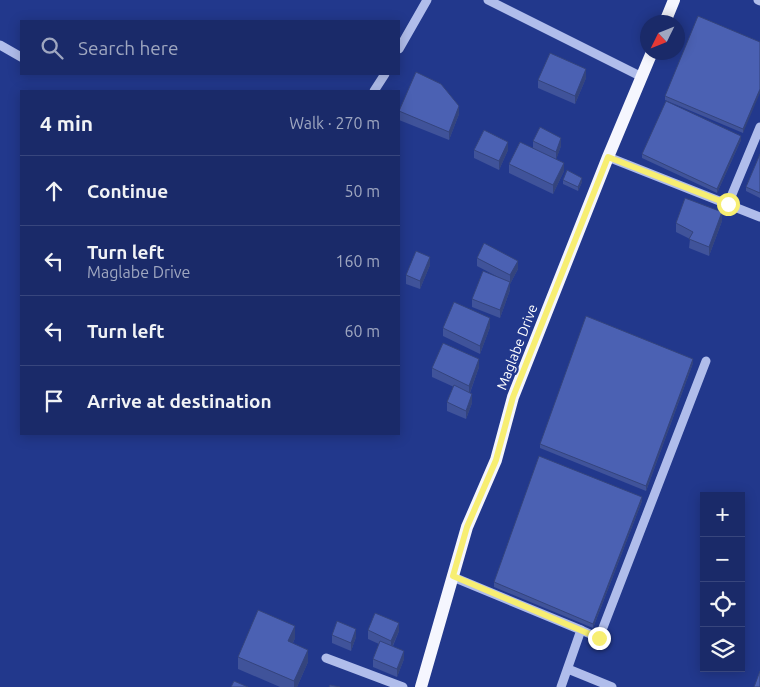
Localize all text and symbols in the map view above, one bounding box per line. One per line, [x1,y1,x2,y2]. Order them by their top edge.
north arrow [640,15,685,60]
search box [20,20,400,75]
icon: search [38,34,66,62]
text: Search here [78,37,178,59]
text: 4 min [40,111,93,135]
text: Walk · 270 m [289,114,380,132]
icon: ahead [40,177,68,205]
text: Continue [87,180,168,202]
text: 50 m [344,182,380,200]
route start [717,193,740,216]
text: Turn left [87,241,165,263]
icon: left [40,247,68,275]
text: 160 m [335,252,380,270]
text: Maglabe Drive [87,263,190,281]
street label: Maglabe Drive [493,302,541,392]
icon: left [40,317,68,345]
text: Turn left [87,320,165,342]
text: 60 m [344,322,380,340]
icon: arrive [40,387,68,415]
text: Arrive at destination [87,390,272,412]
map controls [700,492,745,672]
button: + [700,492,745,537]
button: − [700,537,745,582]
button: locate [700,582,745,627]
route end [588,627,611,650]
button: layers [700,627,745,672]

